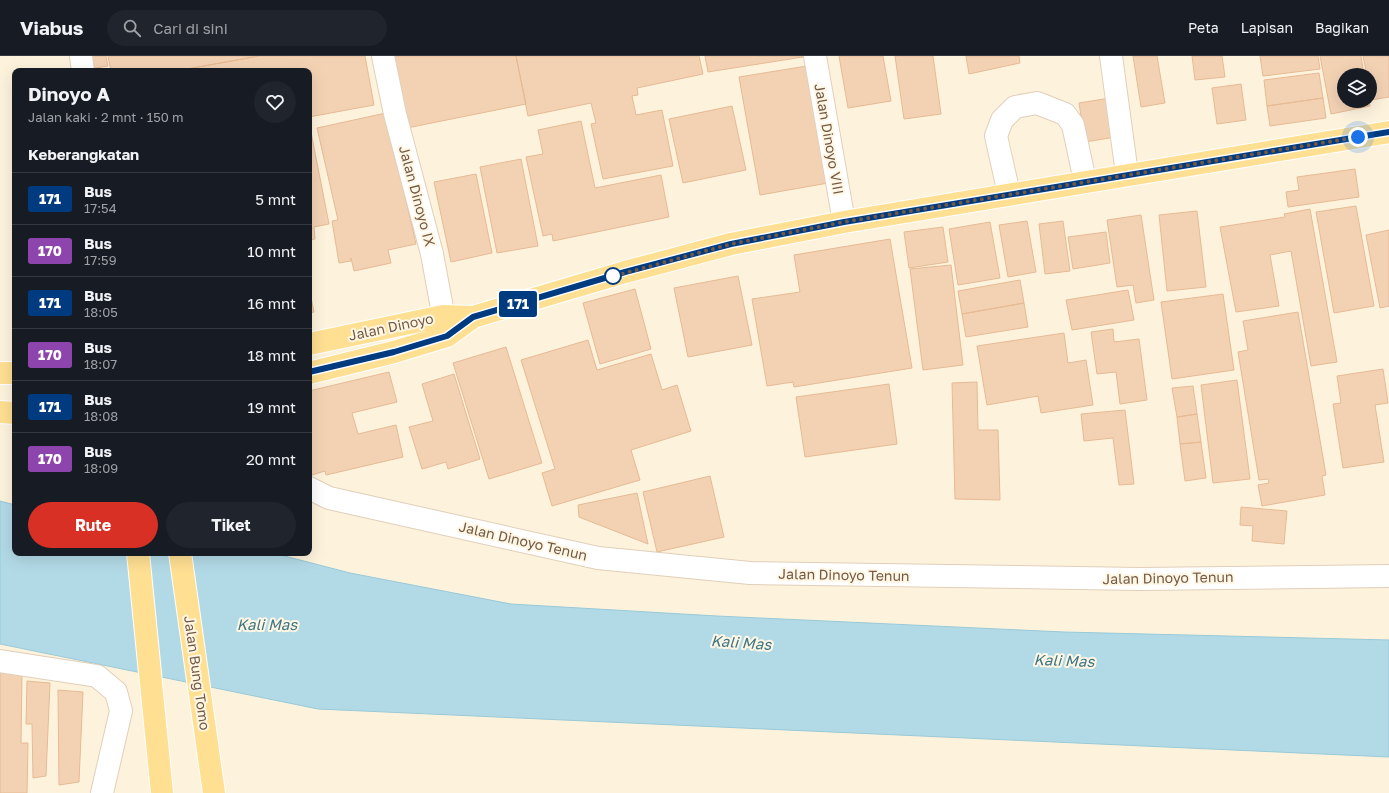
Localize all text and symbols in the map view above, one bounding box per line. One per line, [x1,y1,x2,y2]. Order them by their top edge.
search box [107,10,387,46]
text: Viabus [20,16,83,39]
icon: search [121,17,143,39]
text: Cari di sini [153,19,228,37]
text: Peta [1188,19,1219,36]
text: Lapisan [1241,19,1293,36]
text: Bagikan [1315,19,1369,36]
map controls [1337,68,1377,108]
button: layers [1337,68,1377,108]
button: heart [254,81,296,123]
text: Dinoyo A [28,82,110,105]
street label: Jalan Dinoyo VIII [811,82,848,196]
text: Jalan kaki · 2 mnt · 150 m [28,109,184,125]
your location [1348,127,1368,147]
street label: Jalan Dinoyo IX [396,144,439,248]
text: Keberangkatan [28,145,139,163]
text: Bus [84,182,112,200]
text: 171 [39,190,61,207]
text: 5 mnt [255,190,296,208]
text: 17:54 [84,200,117,216]
text: Bus [84,234,112,252]
text: 170 [38,242,62,259]
text: 10 mnt [247,242,296,260]
text: 17:59 [84,252,117,268]
unlabelled marker [604,267,622,285]
text: Bus [84,286,112,304]
line badge: 171 [495,291,541,317]
text: 171 [39,294,61,311]
text: 16 mnt [248,294,296,312]
text: 171 [507,295,529,312]
text: 18:05 [84,304,118,320]
street label: Jalan Dinoyo [347,309,435,344]
text: Bus [84,338,112,356]
text: 170 [38,346,62,363]
text: 18 mnt [247,346,296,364]
text: 18:07 [84,356,117,372]
text: Bus [84,390,112,408]
text: 171 [39,398,61,415]
text: 19 mnt [248,398,296,416]
text: 18:08 [84,408,118,424]
text: Bus [84,442,112,460]
text: 170 [38,450,62,467]
text: 20 mnt [246,450,296,468]
text: 18:09 [84,460,118,476]
button: Rute [28,502,158,548]
button: Tiket [166,502,296,548]
street label: Jalan Dinoyo Tenun [457,517,589,564]
street label: Jalan Dinoyo Tenun [778,565,910,584]
street label: Jalan Dinoyo Tenun [1102,568,1234,587]
street label: Jalan Bung Tomo [181,615,214,731]
water label: Kali Mas [237,615,298,633]
water label: Kali Mas [710,631,773,653]
water label: Kali Mas [1033,650,1096,670]

